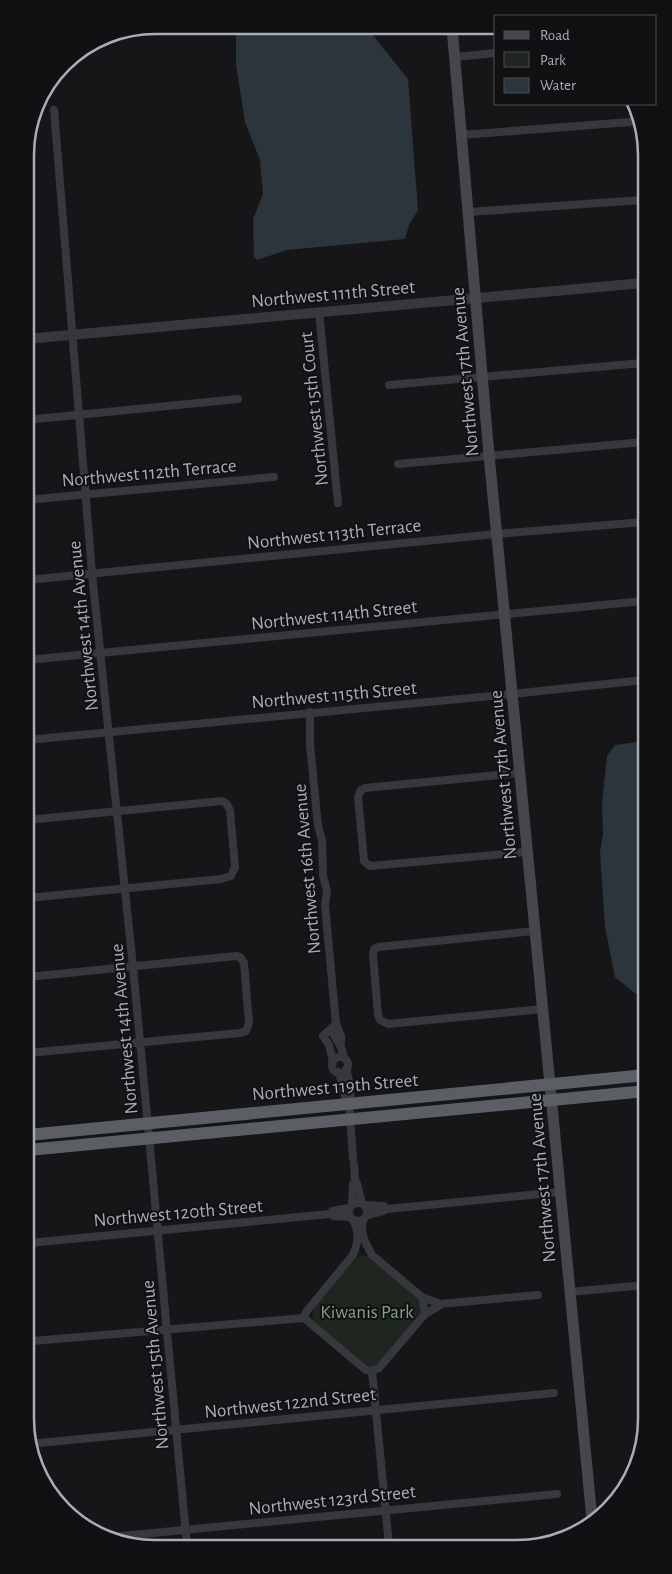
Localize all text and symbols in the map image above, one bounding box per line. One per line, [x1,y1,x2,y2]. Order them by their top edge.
legend [494,15,657,105]
text: Road [540,28,570,43]
text: Park [540,53,566,68]
text: Water [540,78,576,93]
street label: Northwest 111th Street [250,278,416,311]
street label: Northwest 17th Avenue [449,286,482,457]
street label: Northwest 15th Court [297,331,332,487]
street label: Northwest 112th Terrace [61,456,237,491]
street label: Northwest 113th Terrace [246,516,422,553]
street label: Northwest 14th Avenue [65,540,102,712]
street label: Northwest 114th Street [250,597,418,634]
street label: Northwest 115th Street [251,679,418,712]
street label: Northwest 17th Avenue [487,689,520,860]
street label: Northwest 16th Avenue [291,783,324,955]
street label: Northwest 14th Avenue [108,943,141,1115]
street label: Northwest 119th Street [251,1071,419,1104]
street label: Northwest 17th Avenue [526,1092,559,1263]
street label: Northwest 120th Street [93,1197,264,1230]
street label: Northwest 15th Avenue [139,1279,172,1450]
park label: Kiwanis Park [320,1303,414,1322]
street label: Northwest 122nd Street [203,1385,377,1422]
street label: Northwest 123rd Street [248,1482,417,1519]

